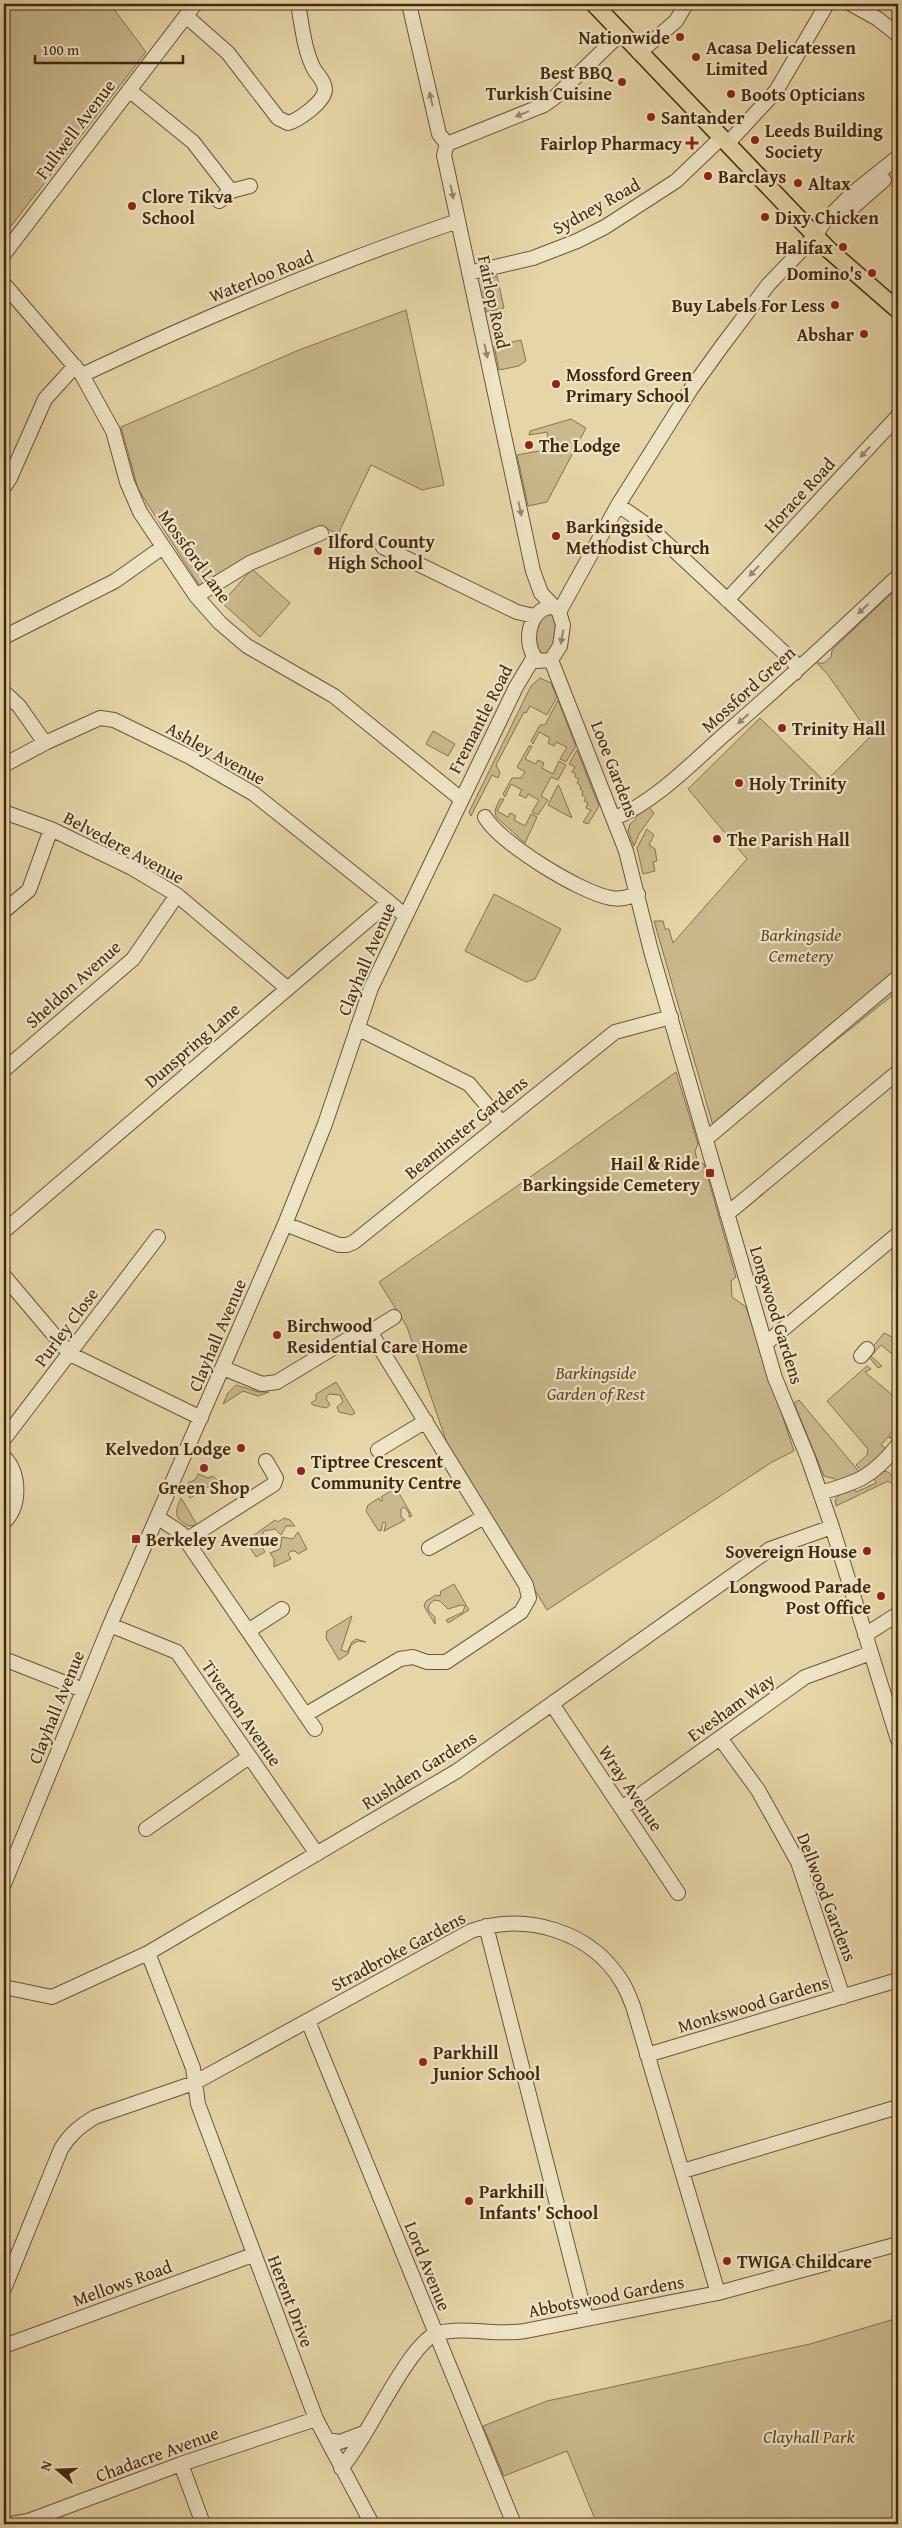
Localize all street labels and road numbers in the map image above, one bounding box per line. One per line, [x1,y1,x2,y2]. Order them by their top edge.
street label: Fullwell Avenue [28,73,122,185]
street label: Sydney Road [547,171,645,241]
street label: Waterloo Road [205,243,318,309]
street label: Fairlop Road [471,253,517,351]
street label: Horace Road [757,451,842,539]
street label: Mossford Lane [152,504,238,608]
street label: Mossford Green [695,639,801,739]
street label: Fremantle Road [441,659,519,778]
street label: Ashley Avenue [161,715,271,791]
street label: Looe Gardens [584,717,646,821]
street label: Belvedere Avenue [59,804,189,890]
street label: Clayhall Avenue [330,898,402,1020]
street label: Sheldon Avenue [19,934,127,1034]
street label: Dunspring Lane [138,996,246,1094]
street label: Beaminster Gardens [398,1069,534,1185]
street label: Longwood Gardens [743,1243,811,1387]
street label: Clayhall Avenue [181,1274,253,1396]
street label: Purley Close [27,1282,105,1372]
street label: Clayhall Avenue [21,1646,91,1768]
street label: Tiverton Avenue [195,1654,289,1772]
street label: Evesham Way [682,1666,780,1748]
street label: Rushden Gardens [356,1724,482,1816]
street label: Wray Avenue [592,1739,670,1837]
street label: Dellwood Gardens [790,1829,864,1965]
street label: Stradbroke Gardens [326,1904,470,1998]
street label: Monkswood Gardens [674,1968,832,2040]
street label: Lord Avenue [398,2217,458,2315]
street label: Herent Drive [261,2251,321,2351]
street label: Mellows Road [69,2252,176,2313]
street label: Abbotswood Gardens [526,2268,686,2324]
street label: Chadacre Avenue [92,2419,222,2489]

